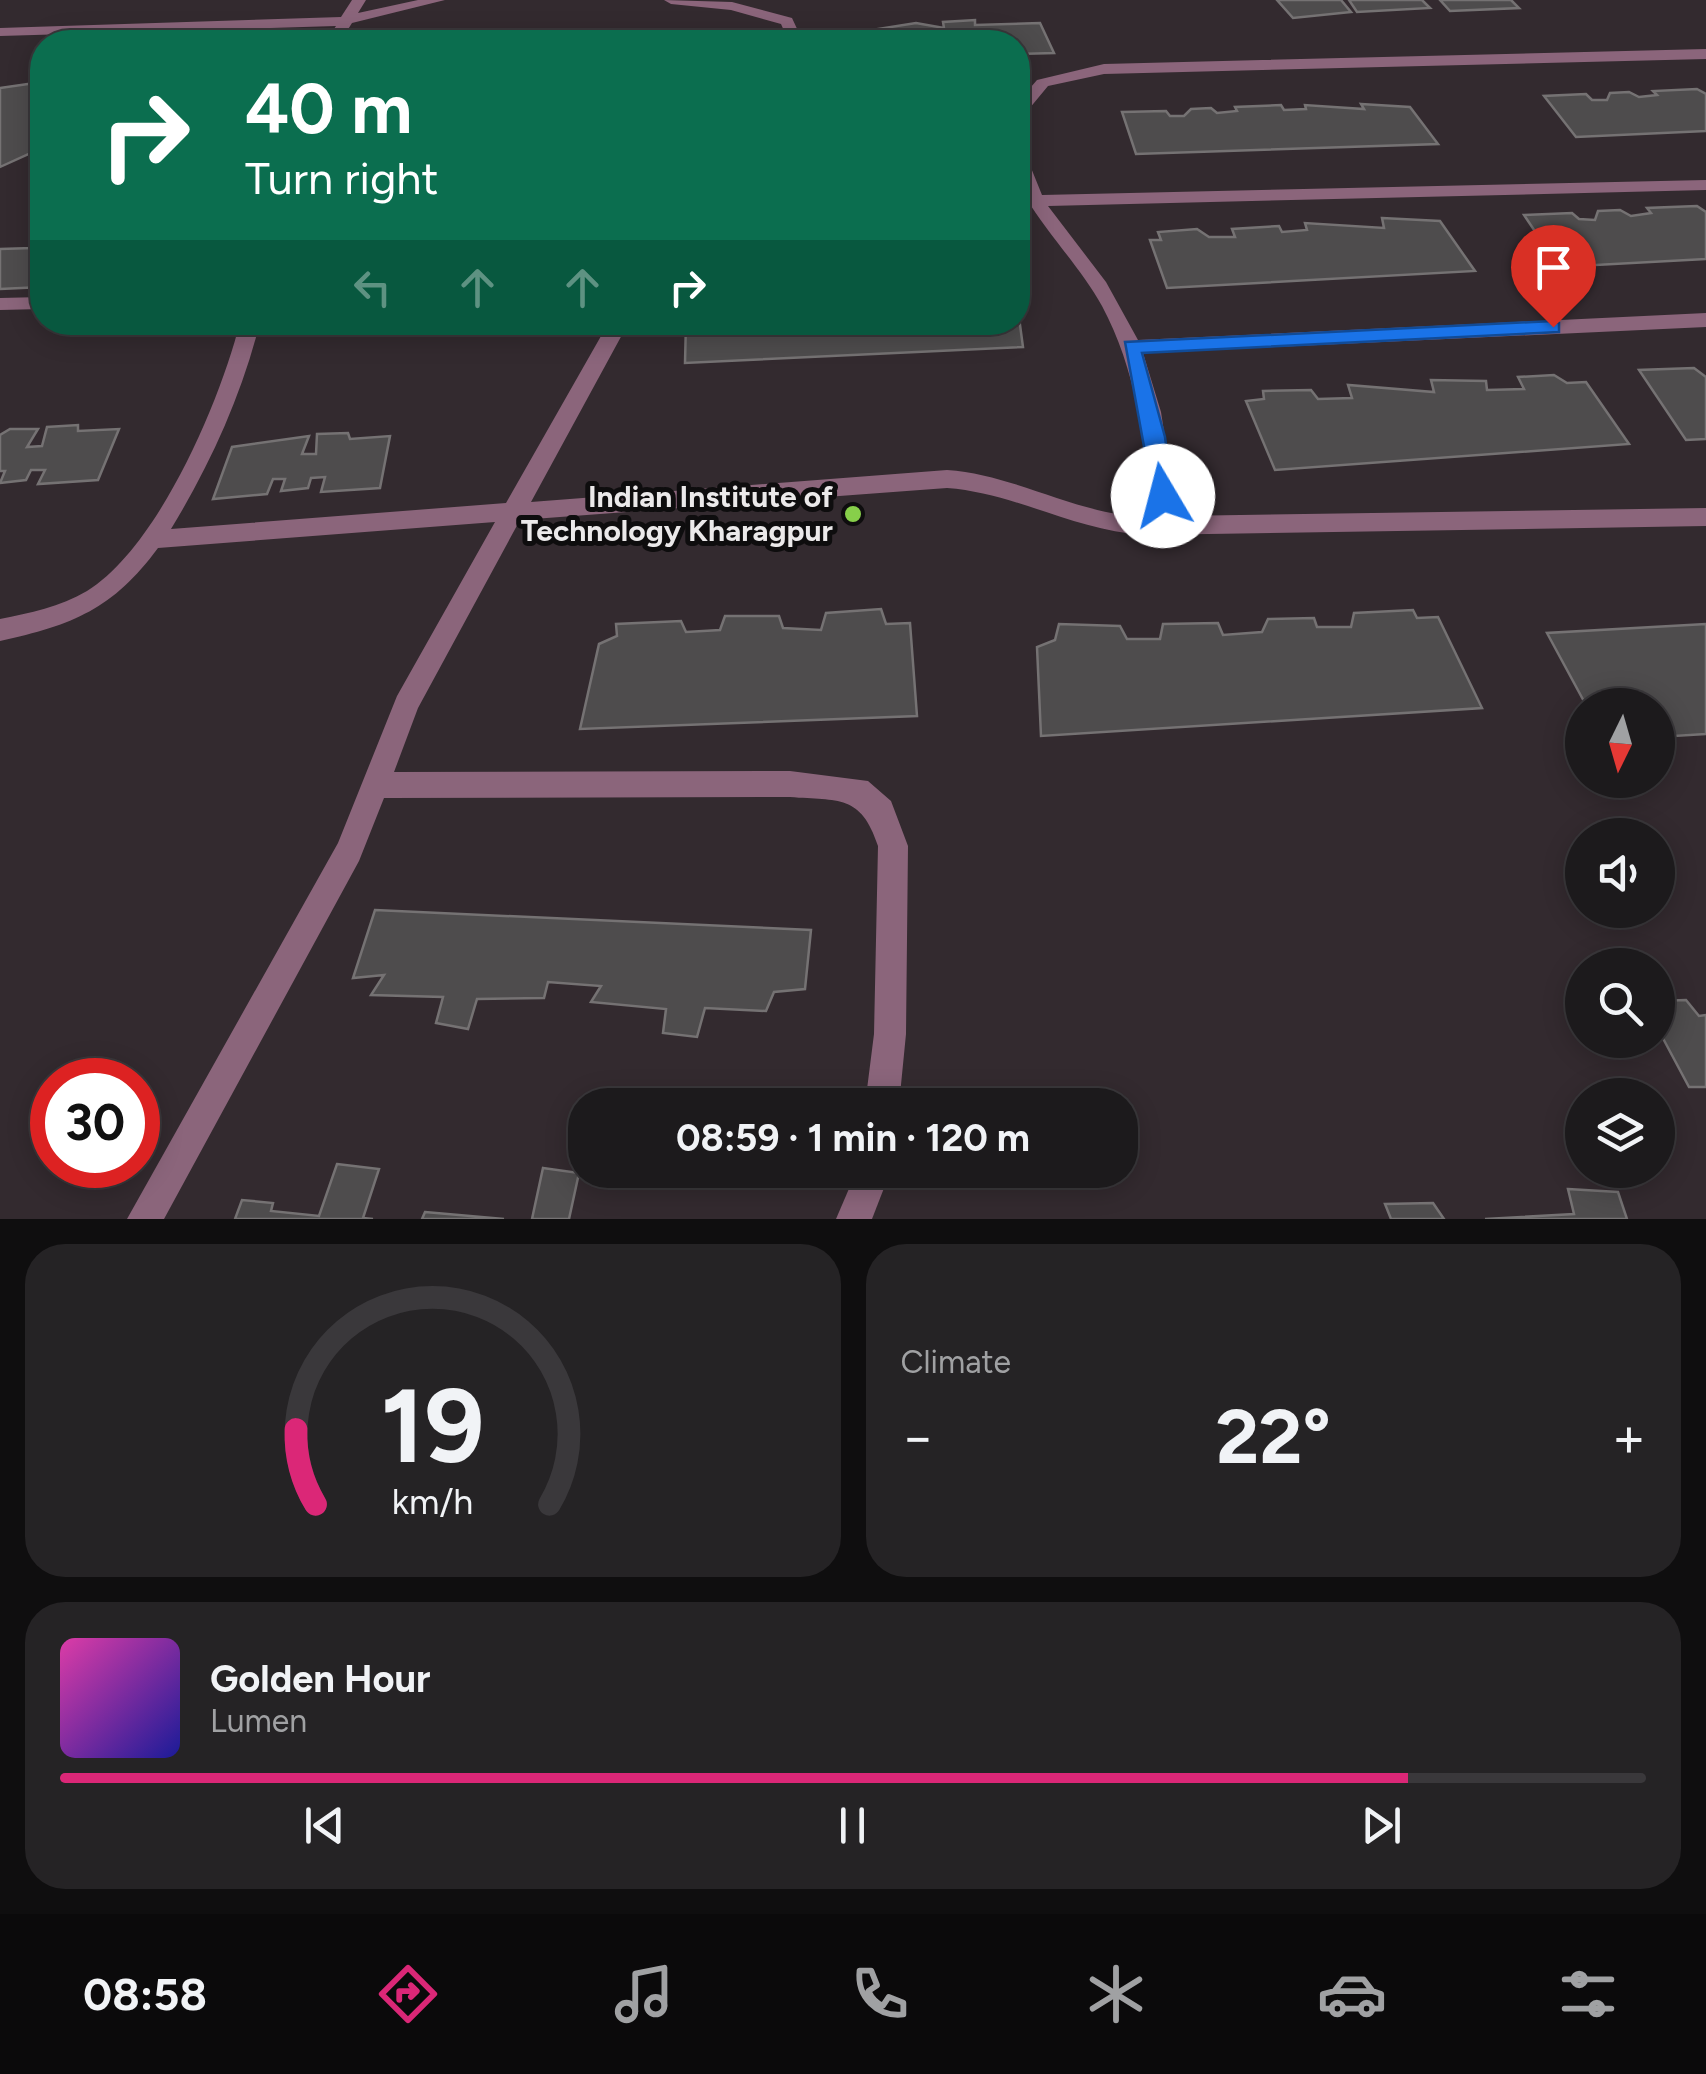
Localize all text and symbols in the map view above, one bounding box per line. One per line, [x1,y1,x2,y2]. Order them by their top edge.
text: 40 m [245,66,412,151]
icon: right [80,70,210,200]
text: Turn right [245,151,438,205]
pin [1511,225,1596,328]
icon: arrive [1526,240,1581,295]
icon: left [345,260,400,315]
icon: ahead [450,260,505,315]
icon: ahead [555,260,610,315]
icon: right [660,260,715,315]
position arrow [1111,444,1215,548]
place label: Indian Institute of Technology Kharagpur [521,478,833,549]
marker: Indian Institute of Technology Kharagpur [842,503,864,525]
north arrow [1565,688,1675,798]
map controls [1565,688,1675,1188]
button: sound [1565,818,1675,928]
button: search [1565,948,1675,1058]
speed limit sign: 30 [30,1058,160,1188]
button: layers [1565,1078,1675,1188]
text: 08:59 · 1 min · 120 m [676,1115,1030,1161]
text: Climate [901,1343,1011,1381]
text: 19 [381,1363,485,1488]
text: 22° [1216,1392,1331,1482]
text: − [901,1404,935,1470]
text: + [1612,1404,1646,1470]
text: km/h [392,1480,474,1523]
text: Golden Hour [210,1656,431,1702]
text: Lumen [210,1702,307,1740]
icon: previous [297,1798,352,1853]
icon: pause [825,1798,880,1853]
icon: next [1354,1798,1409,1853]
icon: directions [373,1959,443,2029]
icon: music [609,1959,679,2029]
icon: phone [845,1959,915,2029]
icon: climate [1081,1959,1151,2029]
icon: car [1317,1959,1387,2029]
icon: filters [1553,1959,1623,2029]
text: 08:58 [83,1967,207,2021]

